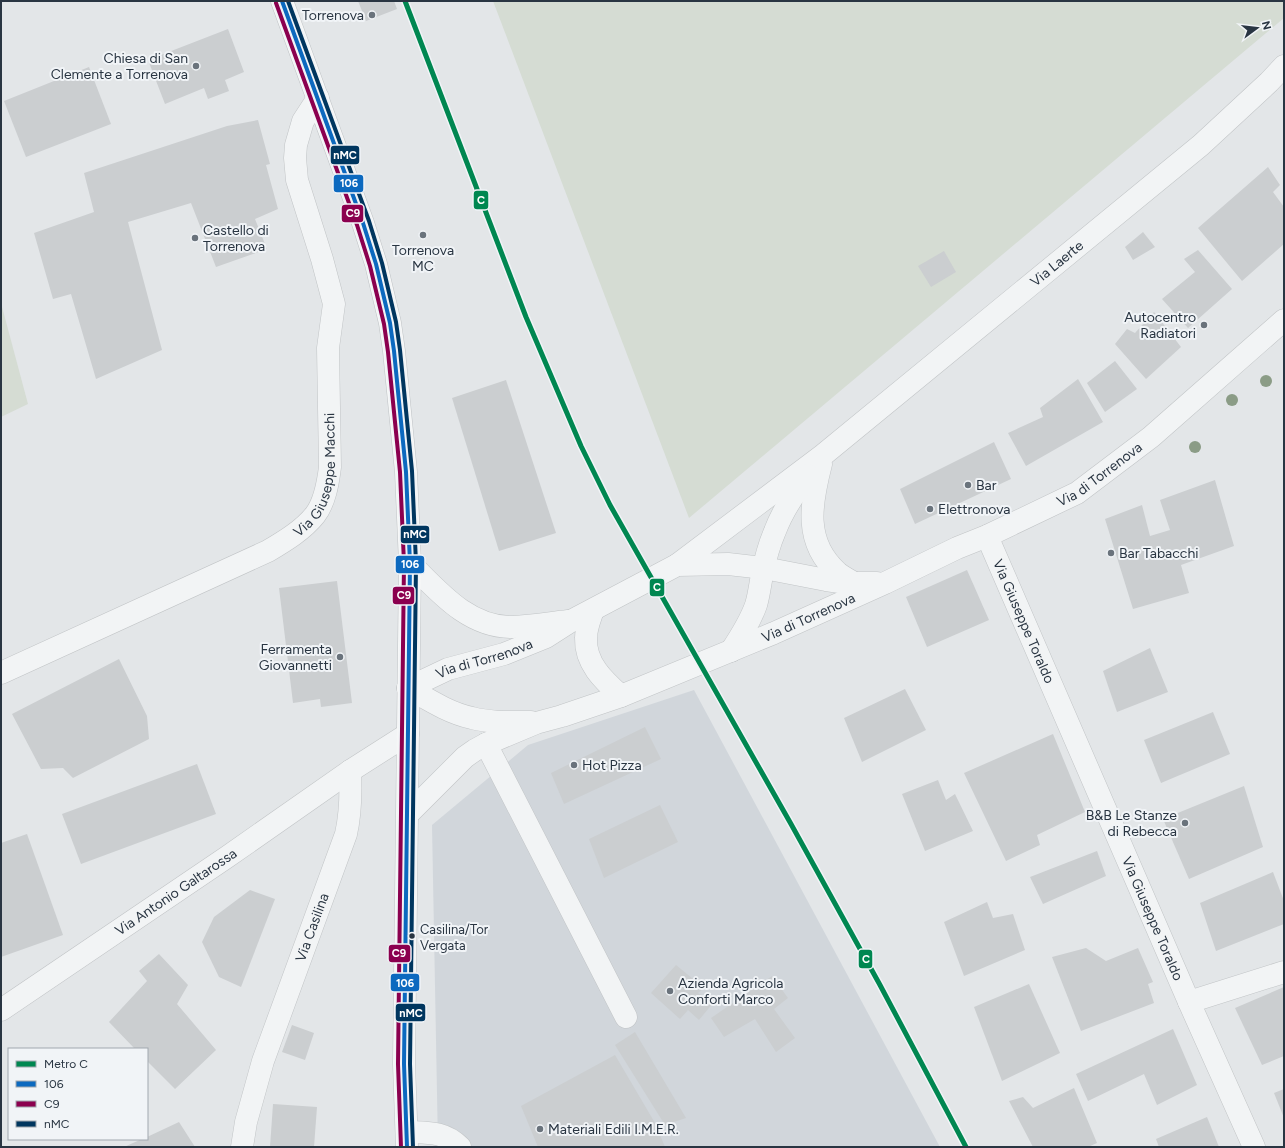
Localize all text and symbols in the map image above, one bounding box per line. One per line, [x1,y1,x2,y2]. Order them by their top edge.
place label: Torrenova [302,7,364,24]
north arrow [1237,8,1277,48]
marker: Torrenova [367,10,377,20]
text: N [1259,20,1274,31]
place label: Chiesa di San Clemente a Torrenova [51,50,188,83]
marker: Chiesa di San Clemente a Torrenova [191,61,201,71]
line badge: nMC [330,145,360,165]
text: nMC [333,149,357,162]
line badge: 106 [333,174,364,193]
text: 106 [340,177,359,190]
line badge: C [473,190,489,210]
text: C [477,194,485,207]
line badge: C9 [341,204,364,223]
text: C9 [346,207,360,220]
place label: Castello di Torrenova [203,222,269,255]
marker: Torrenova MC [418,230,428,240]
marker: Castello di Torrenova [190,233,200,243]
street label: Via Laerte [1027,237,1087,290]
place label: Torrenova MC [392,242,454,275]
place label: Autocentro Radiatori [1124,309,1196,342]
marker: Autocentro Radiatori [1199,320,1209,330]
street label: Via Giuseppe Macchi [290,413,339,540]
street label: Via di Torrenova [1054,438,1145,510]
place label: Bar [976,477,997,494]
marker: Bar [963,480,973,490]
place label: Elettronova [938,501,1010,518]
marker: Elettronova [925,504,935,514]
line badge: nMC [400,525,430,544]
text: nMC [403,528,427,541]
place label: Bar Tabacchi [1119,545,1198,562]
marker: Bar Tabacchi [1106,548,1116,558]
line badge: 106 [395,555,425,574]
street label: Via Giuseppe Toraldo [990,557,1058,686]
text: 106 [401,558,420,571]
line badge: C [649,578,665,597]
text: C [653,581,661,594]
line badge: C9 [392,586,415,605]
text: C9 [397,589,411,602]
street label: Via di Torrenova [759,589,858,646]
street label: Via di Torrenova [433,635,535,682]
place label: Ferramenta Giovannetti [259,641,332,674]
marker: Ferramenta Giovannetti [335,652,345,662]
place label: Hot Pizza [582,757,642,774]
marker: Hot Pizza [569,760,579,770]
place label: B&B Le Stanze di Rebecca [1086,807,1177,840]
marker: B&B Le Stanze di Rebecca [1180,818,1190,828]
street label: Via Antonio Galtarossa [112,844,240,939]
street label: Via Giuseppe Toraldo [1119,854,1187,983]
street label: Via Casilina [292,891,332,964]
place label: Casilina/Tor Vergata [420,922,489,953]
marker: Casilina/Tor Vergata [407,931,417,941]
line badge: C9 [388,944,411,963]
text: C9 [392,947,406,960]
line badge: C [858,949,873,969]
text: C [862,953,870,966]
line badge: 106 [390,973,420,992]
place label: Azienda Agricola Conforti Marco [678,975,783,1008]
text: 106 [396,977,415,990]
marker: Azienda Agricola Conforti Marco [665,986,675,996]
line badge: nMC [395,1003,426,1022]
text: nMC [399,1007,423,1020]
legend [8,1048,148,1140]
text: Metro C [44,1057,88,1071]
text: 106 [44,1077,64,1091]
text: C9 [44,1097,60,1111]
text: nMC [44,1117,70,1131]
place label: Materiali Edili I.M.E.R. [548,1121,679,1138]
marker: Materiali Edili I.M.E.R. [535,1124,545,1134]

